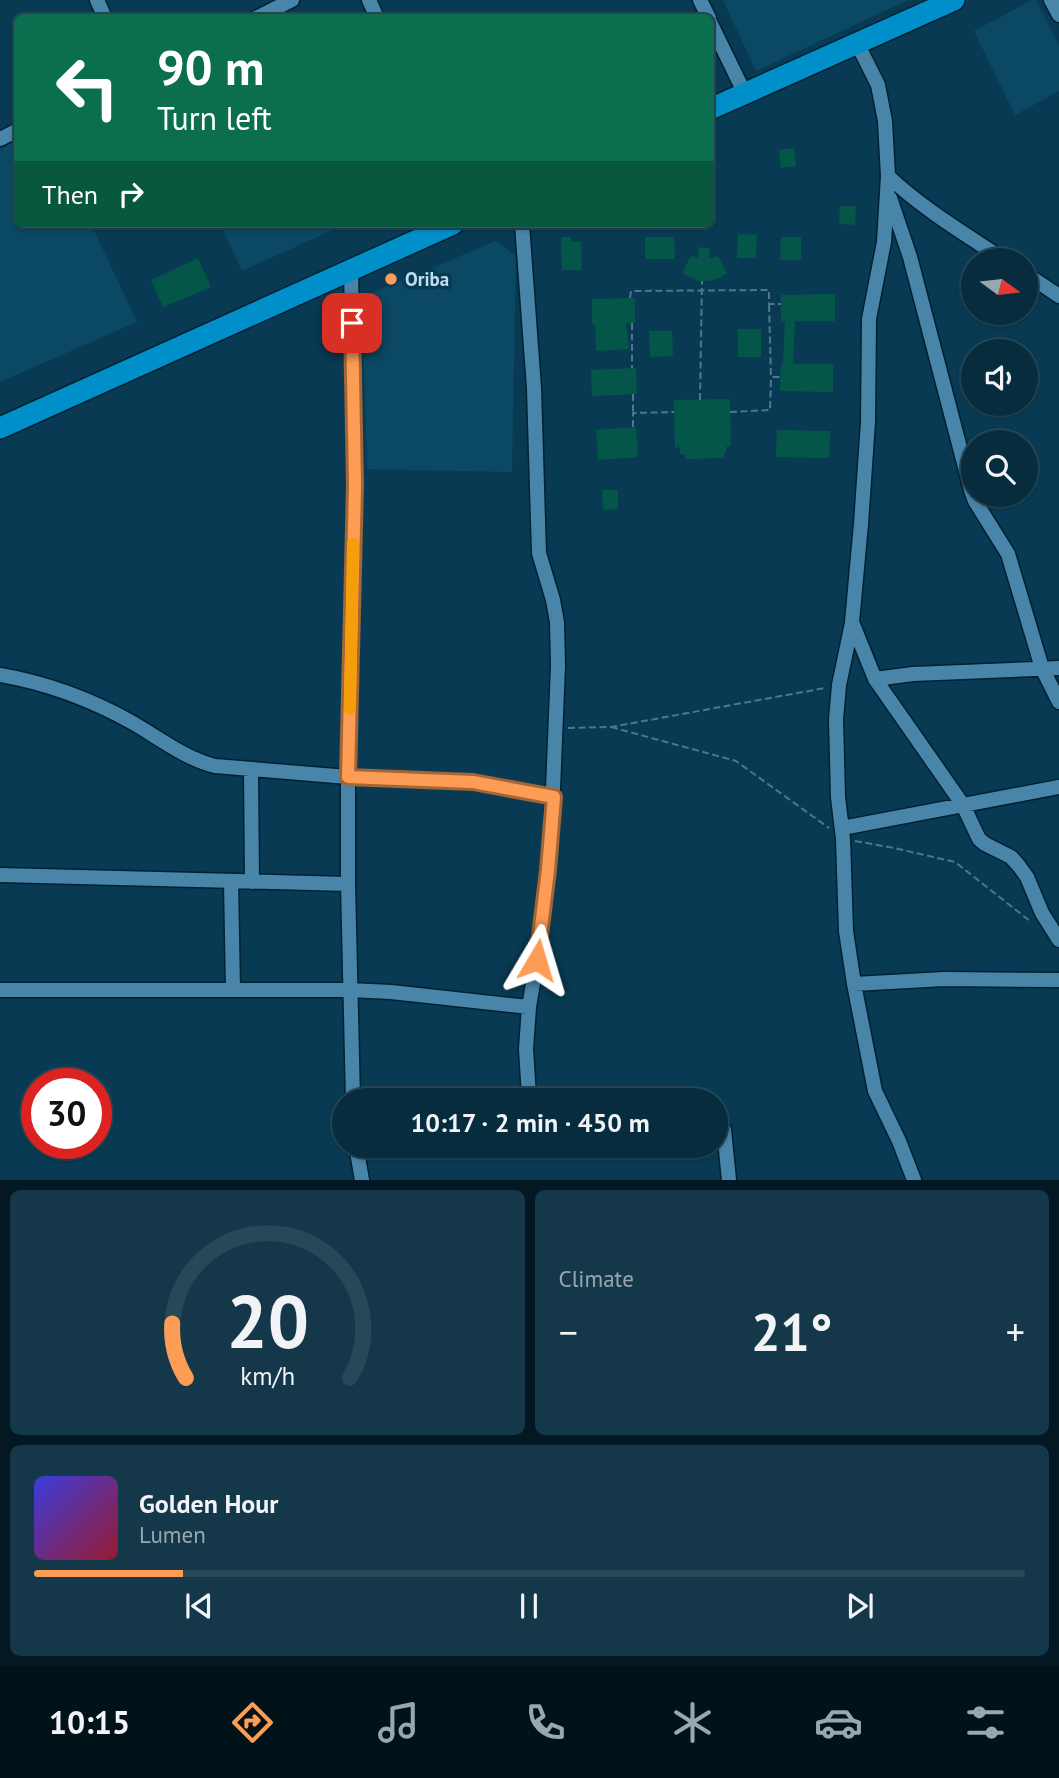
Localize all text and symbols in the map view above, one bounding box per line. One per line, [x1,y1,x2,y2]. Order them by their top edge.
text: 90 m [157,35,264,99]
icon: left [42,42,133,133]
text: Turn left [157,97,272,139]
icon: right [112,175,150,213]
text: Then [42,178,98,211]
north arrow [961,248,1038,326]
map controls [961,248,1038,507]
place label: Oriba [405,267,449,291]
marker: Oriba [383,271,399,287]
pin [322,293,382,353]
icon: arrive [333,304,371,342]
button: sound [961,339,1038,416]
button: search [961,430,1038,507]
position arrow [500,923,574,997]
speed limit sign: 30 [21,1068,112,1159]
text: 10:17 · 2 min · 450 m [410,1106,650,1139]
text: Climate [559,1264,634,1293]
text: 20 [226,1275,309,1369]
text: 21° [751,1298,833,1365]
text: − [559,1307,578,1356]
text: + [1006,1307,1025,1356]
text: km/h [240,1360,295,1392]
text: Golden Hour [139,1487,278,1520]
text: Lumen [139,1520,206,1549]
icon: previous [180,1587,218,1625]
icon: pause [510,1587,548,1625]
icon: next [841,1587,879,1625]
icon: directions [228,1698,277,1747]
icon: music [374,1698,423,1747]
icon: phone [521,1698,570,1747]
icon: climate [668,1698,717,1747]
icon: car [814,1698,863,1747]
icon: filters [961,1698,1010,1747]
text: 10:15 [49,1701,130,1743]

